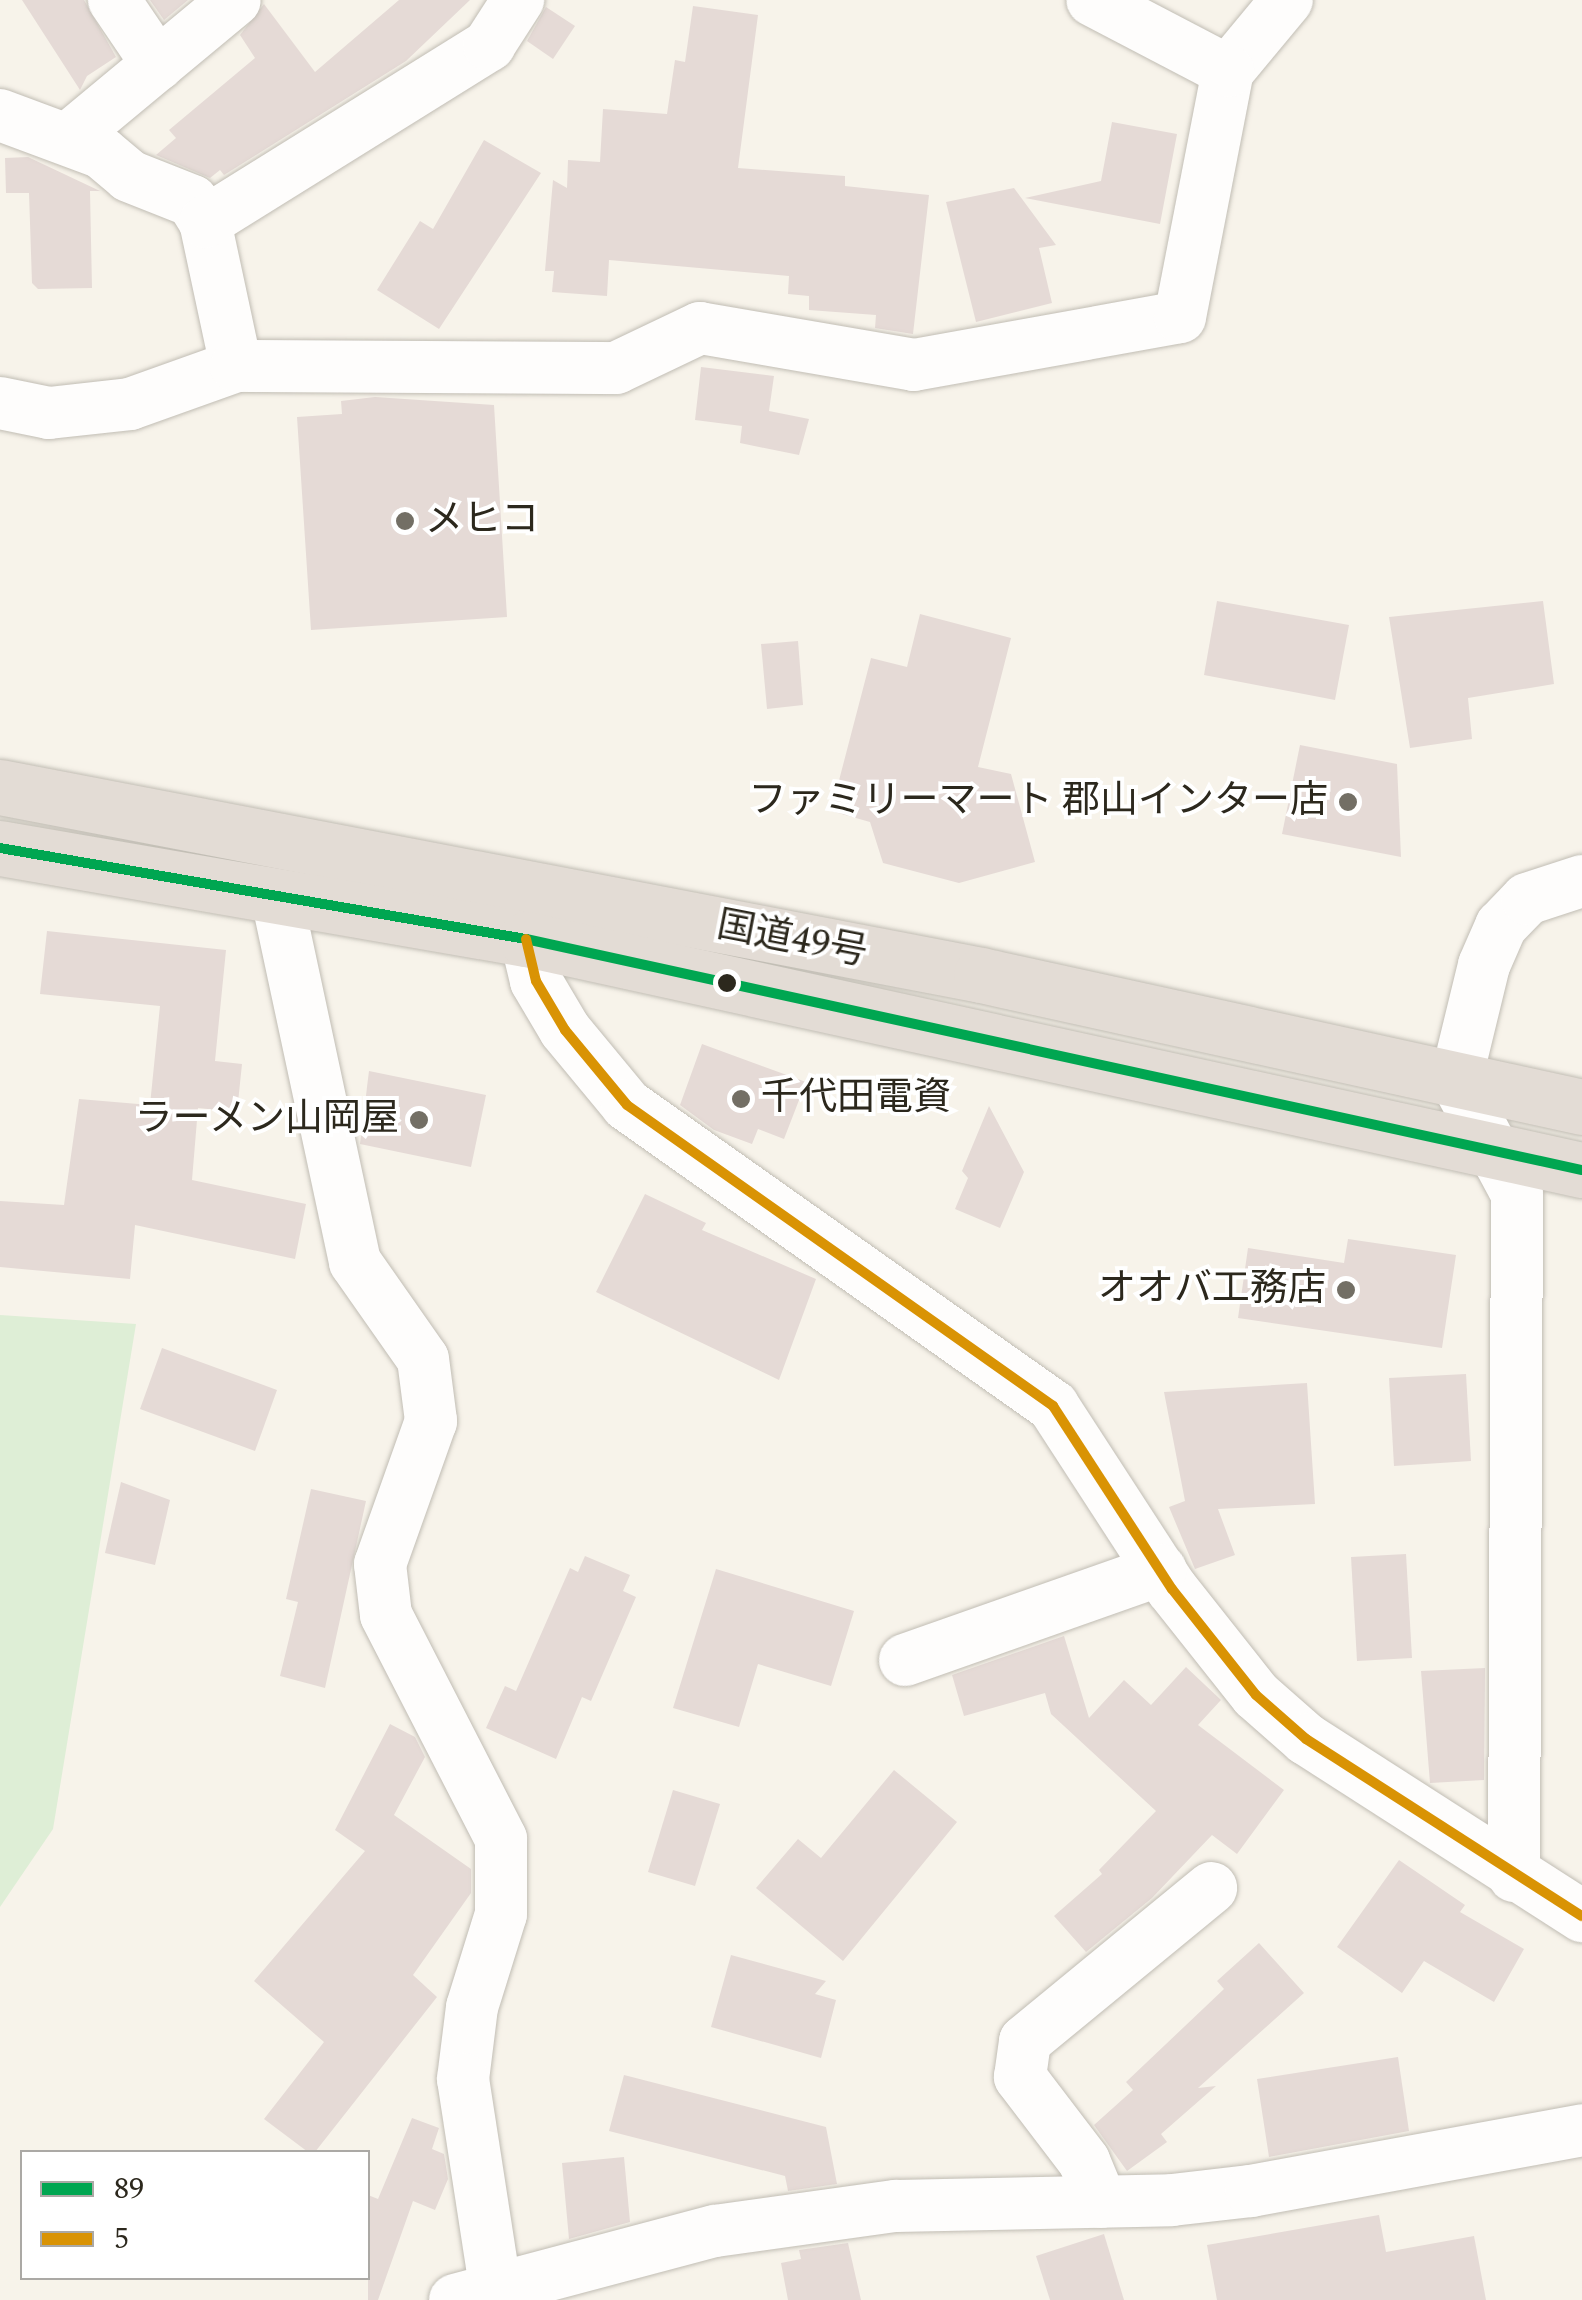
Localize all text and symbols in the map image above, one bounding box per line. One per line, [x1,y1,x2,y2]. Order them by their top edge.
place label: メヒコ [425,498,539,544]
marker: メヒコ [394,510,416,532]
place label: ファミリーマート 郡山インター店 [749,779,1328,825]
marker: ファミリーマート 郡山インター店 [1337,791,1359,813]
street label: 国道49号 [713,903,871,977]
unlabelled marker [717,973,737,993]
place label: 千代田電資 [761,1076,951,1122]
marker: 千代田電資 [730,1088,752,1110]
place label: ラーメン山岡屋 [133,1097,399,1143]
marker: ラーメン山岡屋 [408,1109,430,1131]
place label: オオバ工務店 [1098,1267,1326,1313]
marker: オオバ工務店 [1335,1279,1357,1301]
legend [20,2150,370,2280]
text: 89 [114,2166,144,2212]
text: 5 [114,2216,129,2262]

